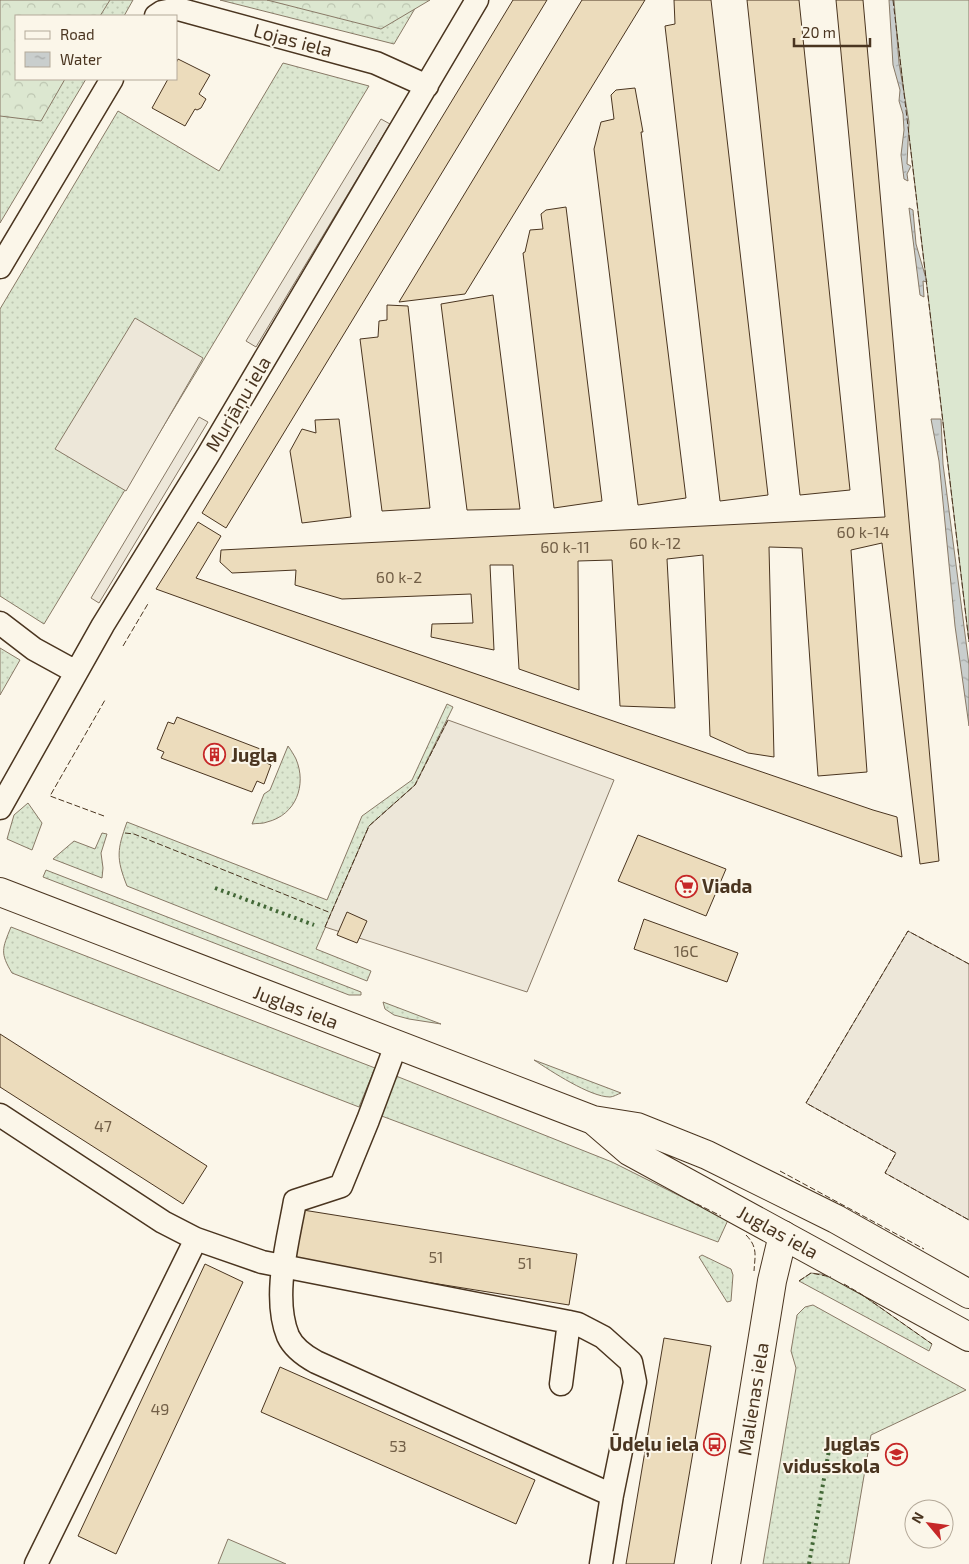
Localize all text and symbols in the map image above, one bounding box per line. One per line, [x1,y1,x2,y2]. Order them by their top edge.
legend [15,15,178,80]
scale bar [794,15,870,47]
street label: Lojas iela [251,18,335,61]
text: 20 m [802,23,836,41]
text: Road [60,25,95,43]
text: Water [60,50,102,68]
street label: Murjāņu iela [200,352,277,457]
house number: 60 k-14 [836,522,890,541]
house number: 60 k-12 [629,533,681,552]
house number: 60 k-11 [540,537,590,556]
house number: 60 k-2 [376,567,422,586]
building icon: Jugla [203,743,227,767]
place label: Jugla [231,743,277,766]
supermarket icon: Viada [674,874,698,898]
place label: Viada [702,874,752,897]
house number: 16C [674,941,698,960]
street label: Juglas iela [251,980,342,1033]
house number: 47 [94,1116,112,1135]
street label: Juglas iela [734,1200,823,1263]
house number: 51 [429,1247,443,1266]
house number: 51 [518,1253,532,1272]
street label: Malienas iela [732,1341,773,1457]
house number: 49 [151,1399,170,1418]
place label: Ūdeļu iela [609,1432,699,1458]
bus stop icon: Ūdeļu iela [703,1432,727,1456]
place label: Juglas vidusskola [783,1432,880,1477]
house number: 53 [389,1436,407,1455]
school or university icon: Juglas vidusskola [884,1443,908,1467]
north arrow [904,1499,954,1549]
text: N [907,1509,927,1526]

